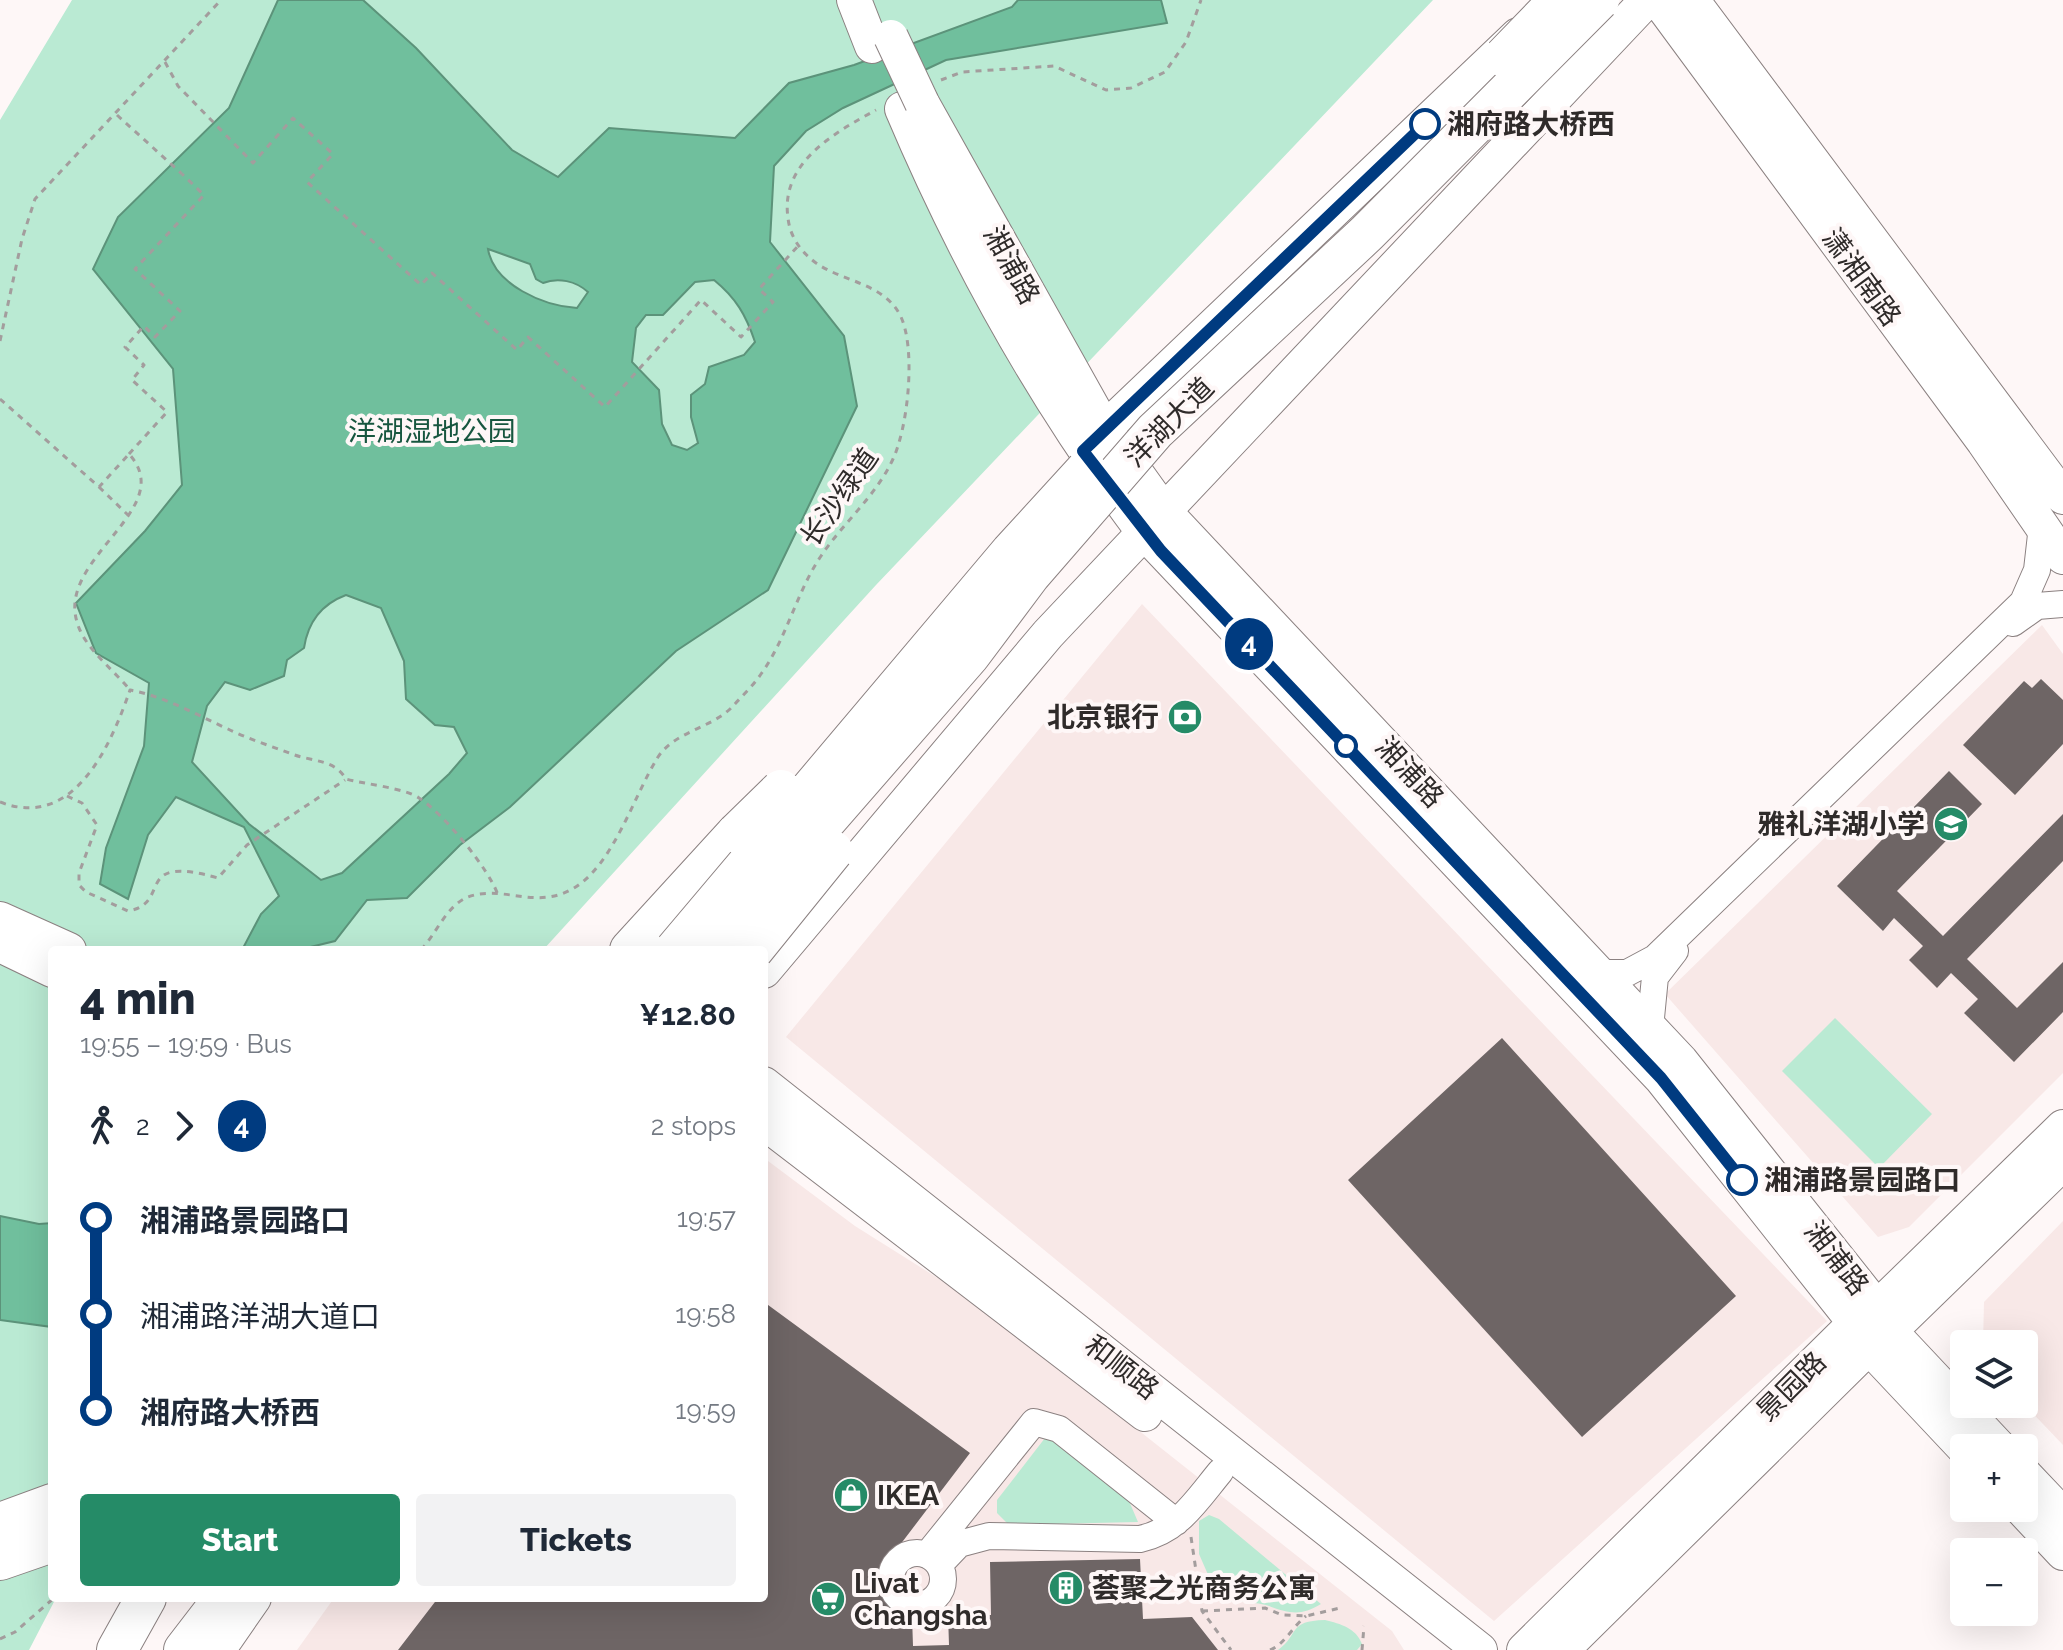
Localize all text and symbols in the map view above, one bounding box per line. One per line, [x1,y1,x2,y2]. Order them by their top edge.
place label: 湘府路大桥西 [1447,108,1615,141]
marker: 湘府路大桥西 [1410,109,1440,139]
street label: 湘浦路 [977,221,1046,310]
street label: 潇湘南路 [1815,222,1908,332]
street label: 洋湖大道 [1118,371,1221,474]
park label: 洋湖湿地公园 [348,415,516,448]
street label: 长沙绿道 [794,442,885,553]
line badge: 4 [1223,618,1275,670]
text: 4 [1241,627,1257,660]
bank icon: 北京银行 [1166,698,1204,736]
place label: 北京银行 [1047,701,1159,734]
street label: 湘浦路 [1369,730,1450,814]
unlabelled marker [1335,735,1357,757]
school or university icon: 雅礼洋湖小学 [1932,805,1970,843]
place label: 雅礼洋湖小学 [1757,808,1925,841]
text: 4 min [80,973,196,1024]
text: ¥12.80 [640,997,736,1032]
text: 19:55 – 19:59 · Bus [80,1029,292,1059]
icon: walk [80,1104,124,1148]
icon: forward [162,1104,206,1148]
text: 4 [234,1109,250,1142]
text: 2 [136,1111,150,1141]
text: 2 stops [651,1111,736,1141]
place label: 湘浦路景园路口 [1764,1164,1960,1197]
marker: 湘浦路景园路口 [1727,1165,1757,1195]
text: 湘浦路景园路口 [140,1203,350,1238]
text: 19:57 [677,1203,736,1233]
street label: 湘浦路 [1798,1215,1875,1302]
text: 湘浦路洋湖大道口 [140,1299,380,1334]
text: 19:58 [675,1299,736,1329]
street label: 和顺路 [1078,1329,1165,1406]
map controls [1950,1330,2038,1626]
button: layers [1950,1330,2038,1418]
street label: 景园路 [1750,1345,1833,1428]
text: 湘府路大桥西 [140,1395,320,1430]
text: 19:59 [675,1395,736,1425]
button: + [1950,1434,2038,1522]
shop icon: IKEA [832,1476,870,1514]
place label: IKEA [877,1479,940,1512]
button: Start [80,1494,400,1586]
button: Tickets [416,1494,736,1586]
button: − [1950,1538,2038,1626]
place label: Livat Changsha [854,1567,988,1632]
building icon: 荟聚之光商务公寓 [1047,1569,1085,1607]
place label: 荟聚之光商务公寓 [1092,1572,1316,1605]
supermarket icon: Livat Changsha [809,1580,847,1618]

